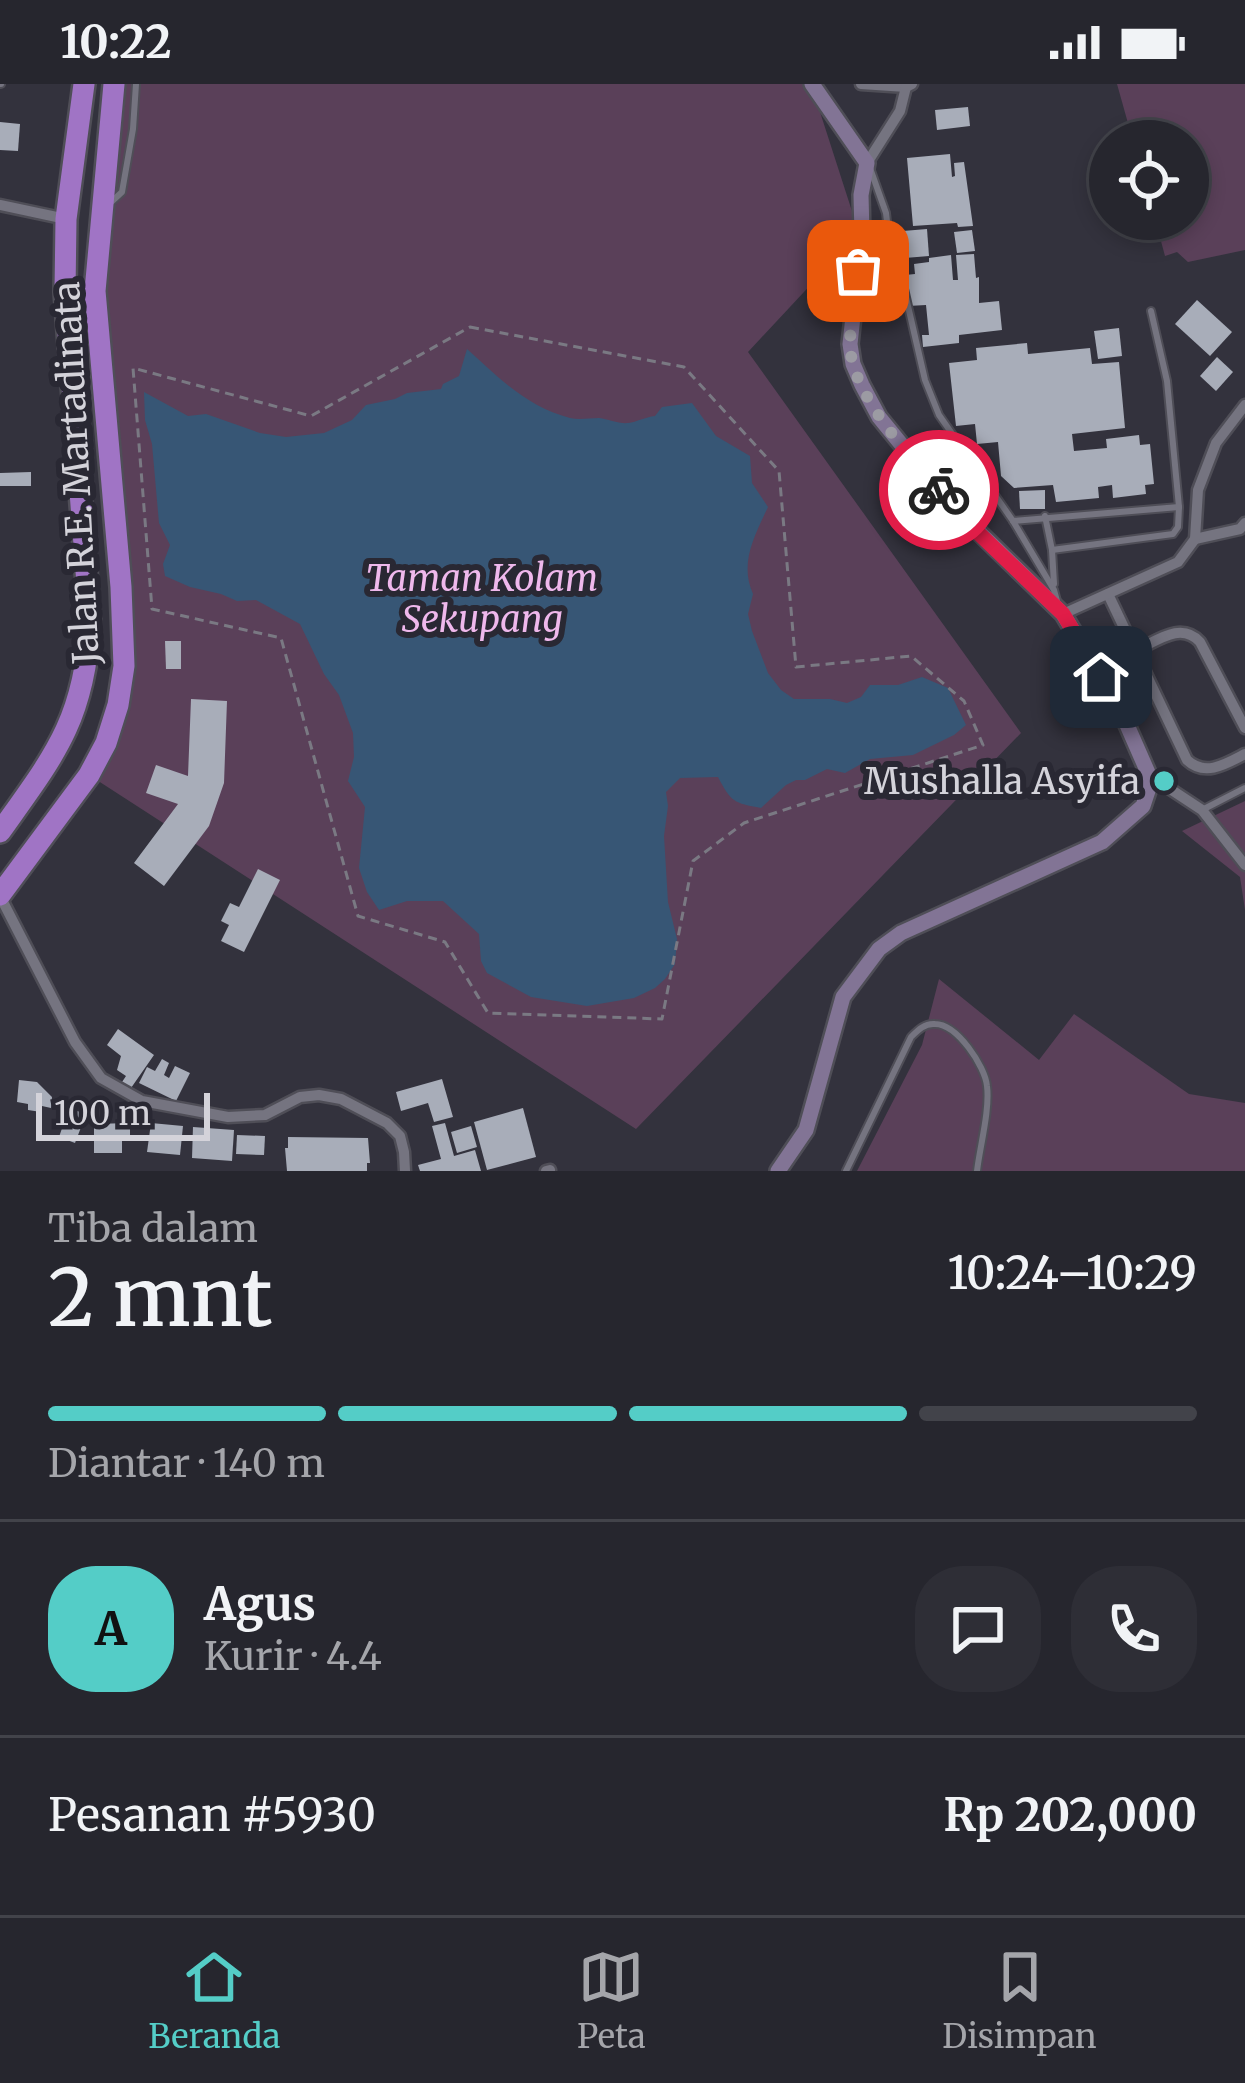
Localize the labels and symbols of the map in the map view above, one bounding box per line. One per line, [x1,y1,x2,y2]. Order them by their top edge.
pin [807,220,909,322]
street label: Jalan R.E. Martadinata [44,280,109,667]
courier [879,430,999,550]
park label: Taman Kolam Sekupang [366,556,598,642]
pin [1050,626,1152,728]
place label: Mushalla Asyifa [864,759,1140,804]
marker: Mushalla Asyifa [1151,768,1177,794]
scale bar [36,1087,210,1140]

